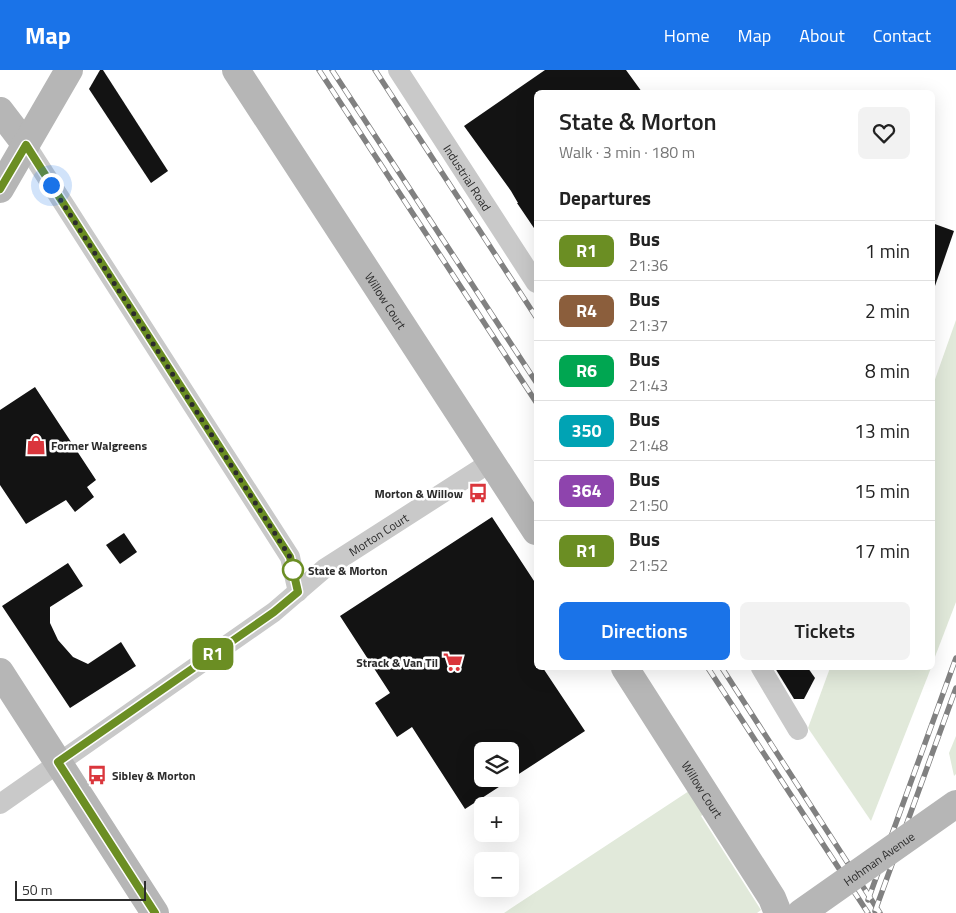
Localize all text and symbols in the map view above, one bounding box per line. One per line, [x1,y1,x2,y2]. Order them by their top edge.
text: Map [25,17,71,53]
text: Home [664,22,710,49]
text: Map [738,22,771,49]
text: About [799,22,845,49]
text: Contact [873,22,931,49]
text: State & Morton [559,103,717,139]
button: heart [858,107,910,159]
street label: Industrial Road [439,140,496,215]
text: Walk · 3 min · 180 m [559,140,695,164]
your location [39,173,64,198]
text: Departures [559,183,651,212]
text: Bus [629,224,660,253]
text: 1 min [865,236,910,265]
text: R1 [576,237,597,264]
text: 21:36 [629,253,668,277]
street label: Willow Court [360,268,412,333]
text: Bus [629,284,660,313]
text: 2 min [865,296,910,325]
text: R4 [576,297,597,324]
text: 21:37 [629,313,668,337]
text: Bus [629,344,660,373]
text: 8 min [865,356,910,385]
text: R6 [576,357,597,384]
text: 21:43 [629,373,668,397]
text: Bus [629,404,660,433]
text: 13 min [854,416,910,445]
text: 350 [571,417,602,444]
text: 21:48 [629,433,668,457]
shop icon: Former Walgreens [25,434,47,456]
place label: Former Walgreens [51,436,147,455]
text: Bus [629,464,660,493]
text: 15 min [854,476,910,505]
text: 364 [571,477,602,504]
bus stop icon: Morton & Willow [467,482,489,504]
place label: Morton & Willow [374,484,463,503]
text: 21:50 [629,493,668,517]
street label: Morton Court [345,508,413,560]
text: Bus [629,524,660,553]
text: 17 min [854,536,910,565]
text: R1 [576,537,597,564]
text: 21:52 [629,553,668,577]
marker: State & Morton [282,559,304,581]
place label: State & Morton [308,561,388,580]
button: Directions [559,602,730,660]
button: Tickets [740,602,910,660]
line badge: R1 [190,638,236,670]
text: R1 [202,640,224,667]
supermarket icon: Strack & Van Til [442,651,464,673]
place label: Strack & Van Til [356,653,438,672]
map controls [474,742,519,897]
button: layers [474,742,519,787]
street label: Willow Court [677,757,728,822]
bus stop icon: Sibley & Morton [86,764,108,786]
place label: Sibley & Morton [112,766,196,785]
button: + [474,797,519,842]
street label: Hohman Avenue [839,827,918,890]
button: − [474,852,519,897]
scale bar [15,878,146,901]
text: 50 m [22,879,52,900]

